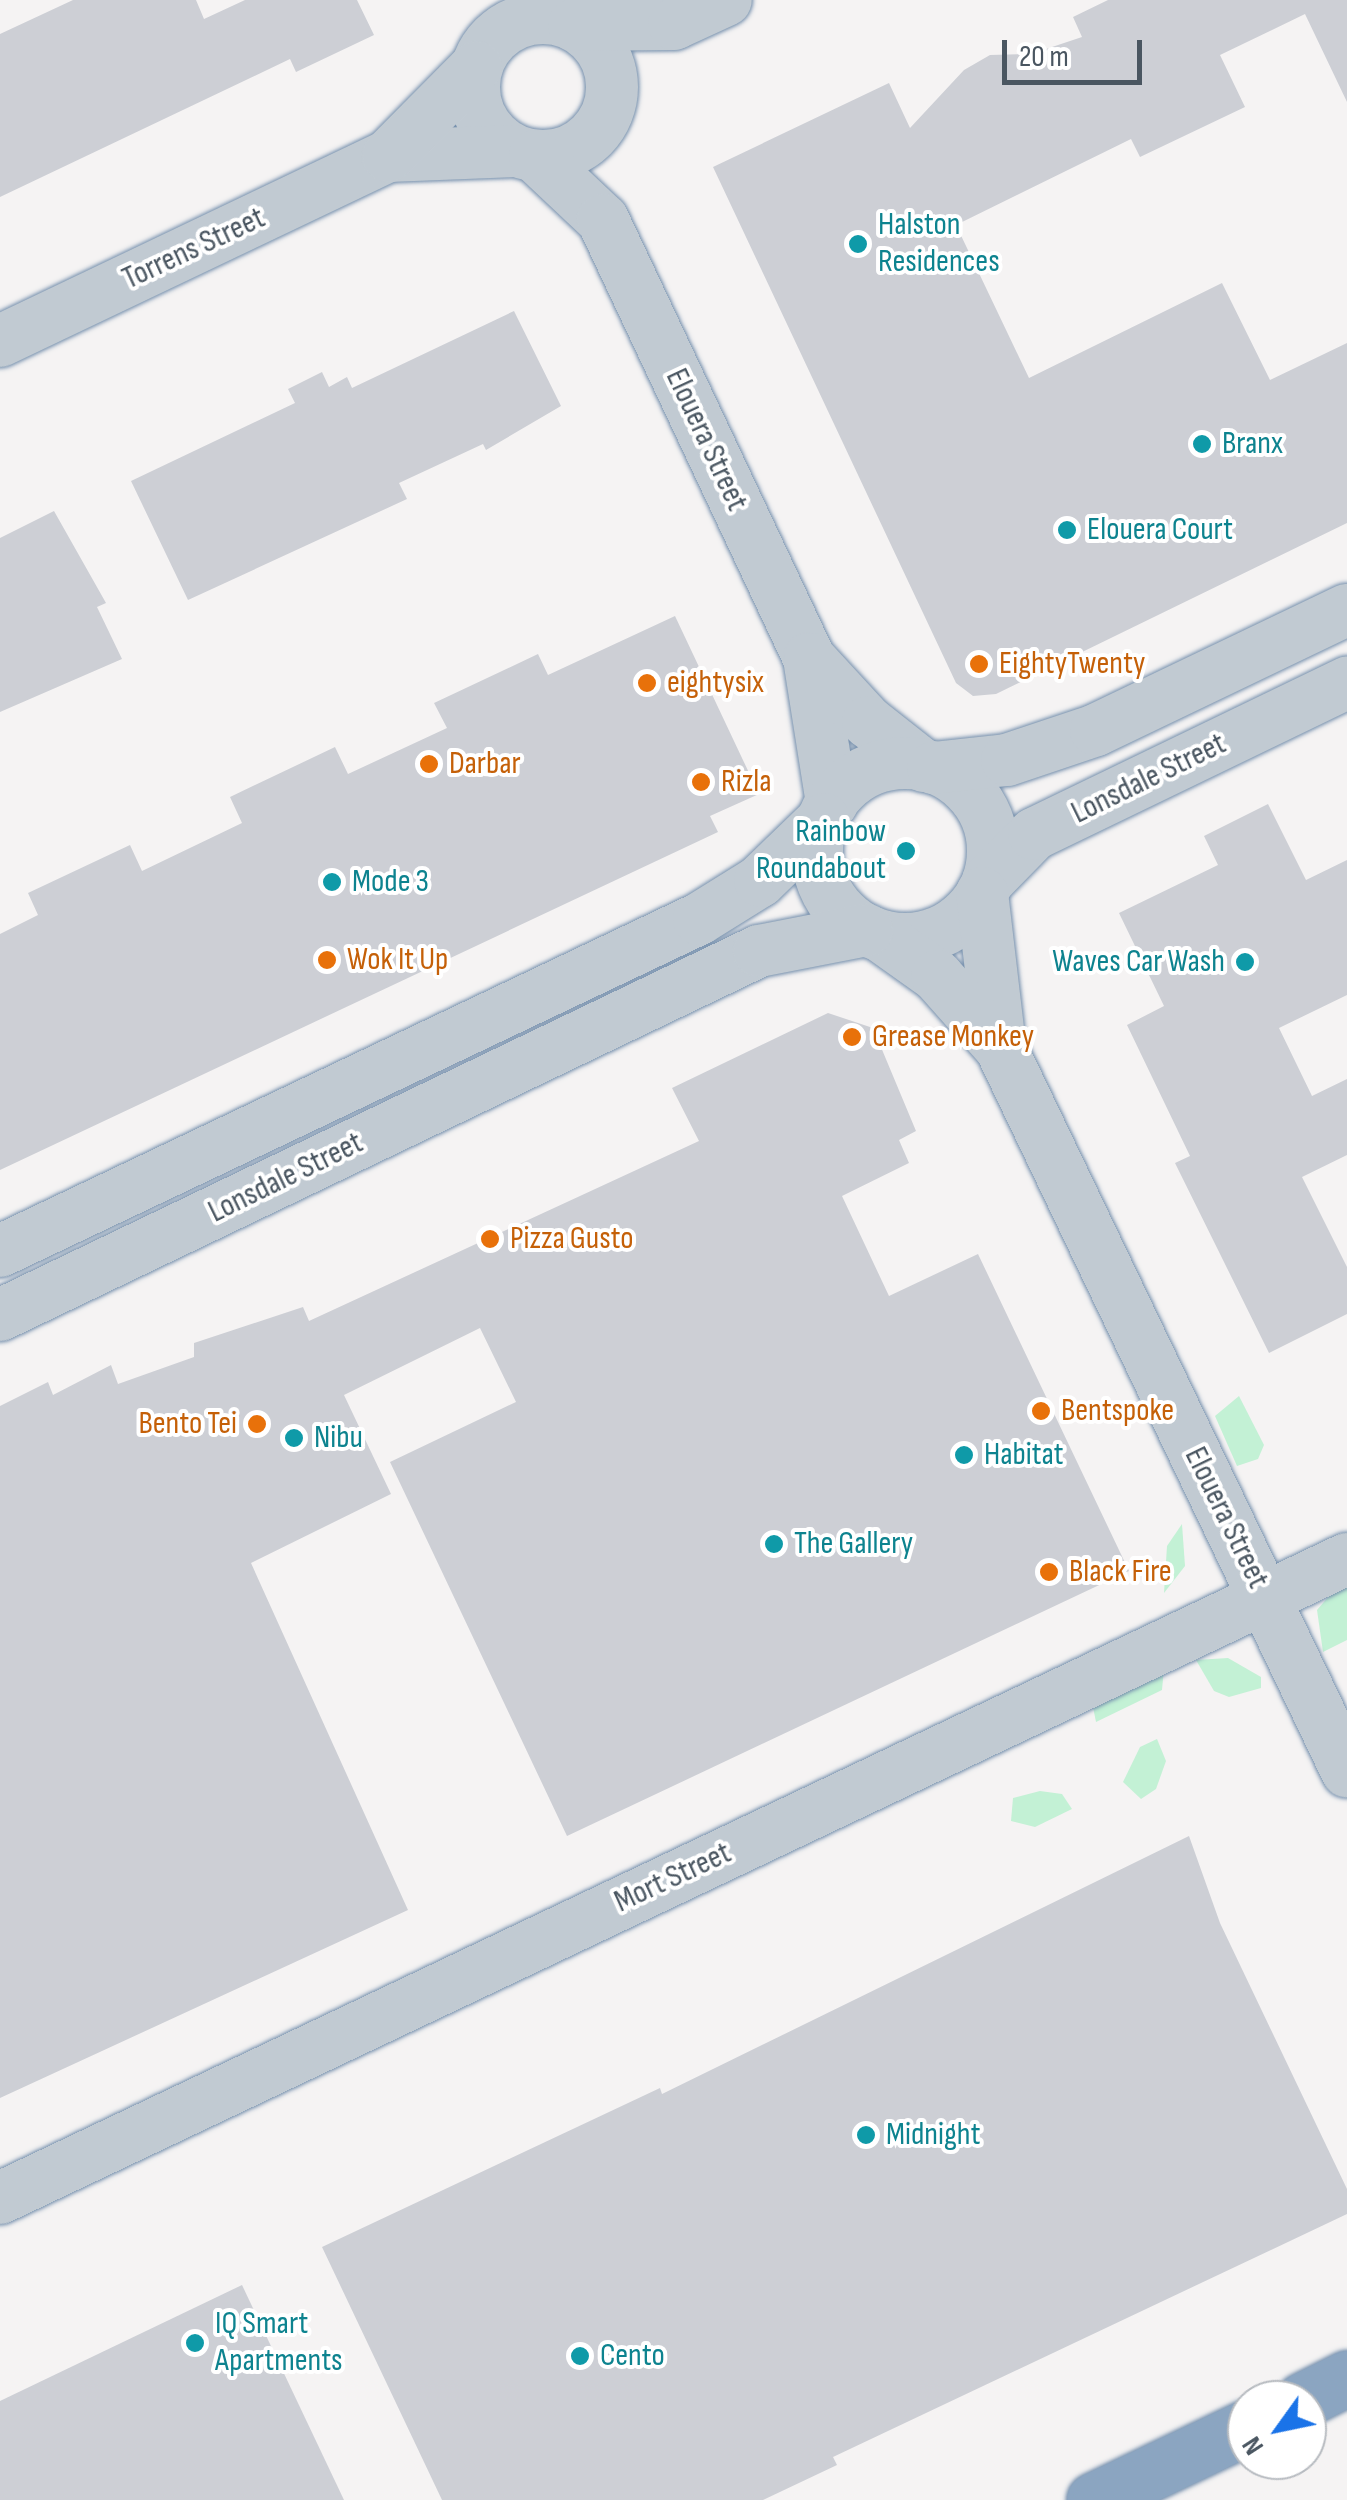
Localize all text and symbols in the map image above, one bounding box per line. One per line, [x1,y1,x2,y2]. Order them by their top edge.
scale bar [1007,20,1147,82]
text: 20 m [1019,39,1069,75]
street label: Torrens Street [117,199,271,299]
place label: Halston Residences [878,207,1000,282]
marker: Halston Residences [847,233,869,255]
street label: Elouera Street [656,363,756,517]
place label: Branx [1222,425,1283,463]
marker: Branx [1191,433,1213,455]
place label: Elouera Court [1087,511,1233,549]
marker: Elouera Court [1056,519,1078,541]
place label: EightyTwenty [999,645,1145,683]
marker: EightyTwenty [968,653,990,675]
place label: eightysix [667,664,764,702]
marker: eightysix [636,672,658,694]
street label: Lonsdale Street [1066,725,1232,833]
place label: Darbar [449,745,521,783]
marker: Darbar [418,753,440,775]
place label: Rizla [721,763,771,801]
marker: Rizla [690,771,712,793]
place label: Rainbow Roundabout [756,814,886,889]
marker: Rainbow Roundabout [895,840,917,862]
place label: Mode 3 [352,863,429,901]
marker: Mode 3 [321,871,343,893]
place label: Wok It Up [347,941,448,979]
place label: Waves Car Wash [1052,943,1225,981]
marker: Wok It Up [316,949,338,971]
marker: Waves Car Wash [1234,951,1256,973]
place label: Grease Monkey [872,1018,1034,1056]
marker: Grease Monkey [841,1026,863,1048]
street label: Lonsdale Street [203,1124,369,1232]
place label: Pizza Gusto [510,1220,634,1258]
marker: Pizza Gusto [479,1228,501,1250]
place label: Bentspoke [1061,1392,1174,1430]
marker: Bentspoke [1030,1400,1052,1422]
place label: Bento Tei [138,1405,237,1443]
marker: Bento Tei [246,1413,268,1435]
place label: Nibu [314,1419,363,1457]
marker: Nibu [283,1427,305,1449]
place label: Habitat [984,1436,1063,1474]
street label: Elouera Street [1175,1441,1277,1595]
marker: Habitat [953,1444,975,1466]
place label: The Gallery [794,1525,913,1563]
marker: The Gallery [763,1533,785,1555]
place label: Black Fire [1069,1553,1172,1591]
marker: Black Fire [1038,1561,1060,1583]
street label: Mort Street [609,1834,737,1922]
place label: Midnight [886,2116,980,2154]
marker: Midnight [855,2124,877,2146]
place label: IQ Smart Apartments [215,2306,343,2381]
marker: IQ Smart Apartments [184,2332,206,2354]
place label: Cento [600,2337,665,2375]
marker: Cento [569,2345,591,2367]
north arrow [1227,2380,1327,2480]
text: N [1235,2430,1271,2461]

